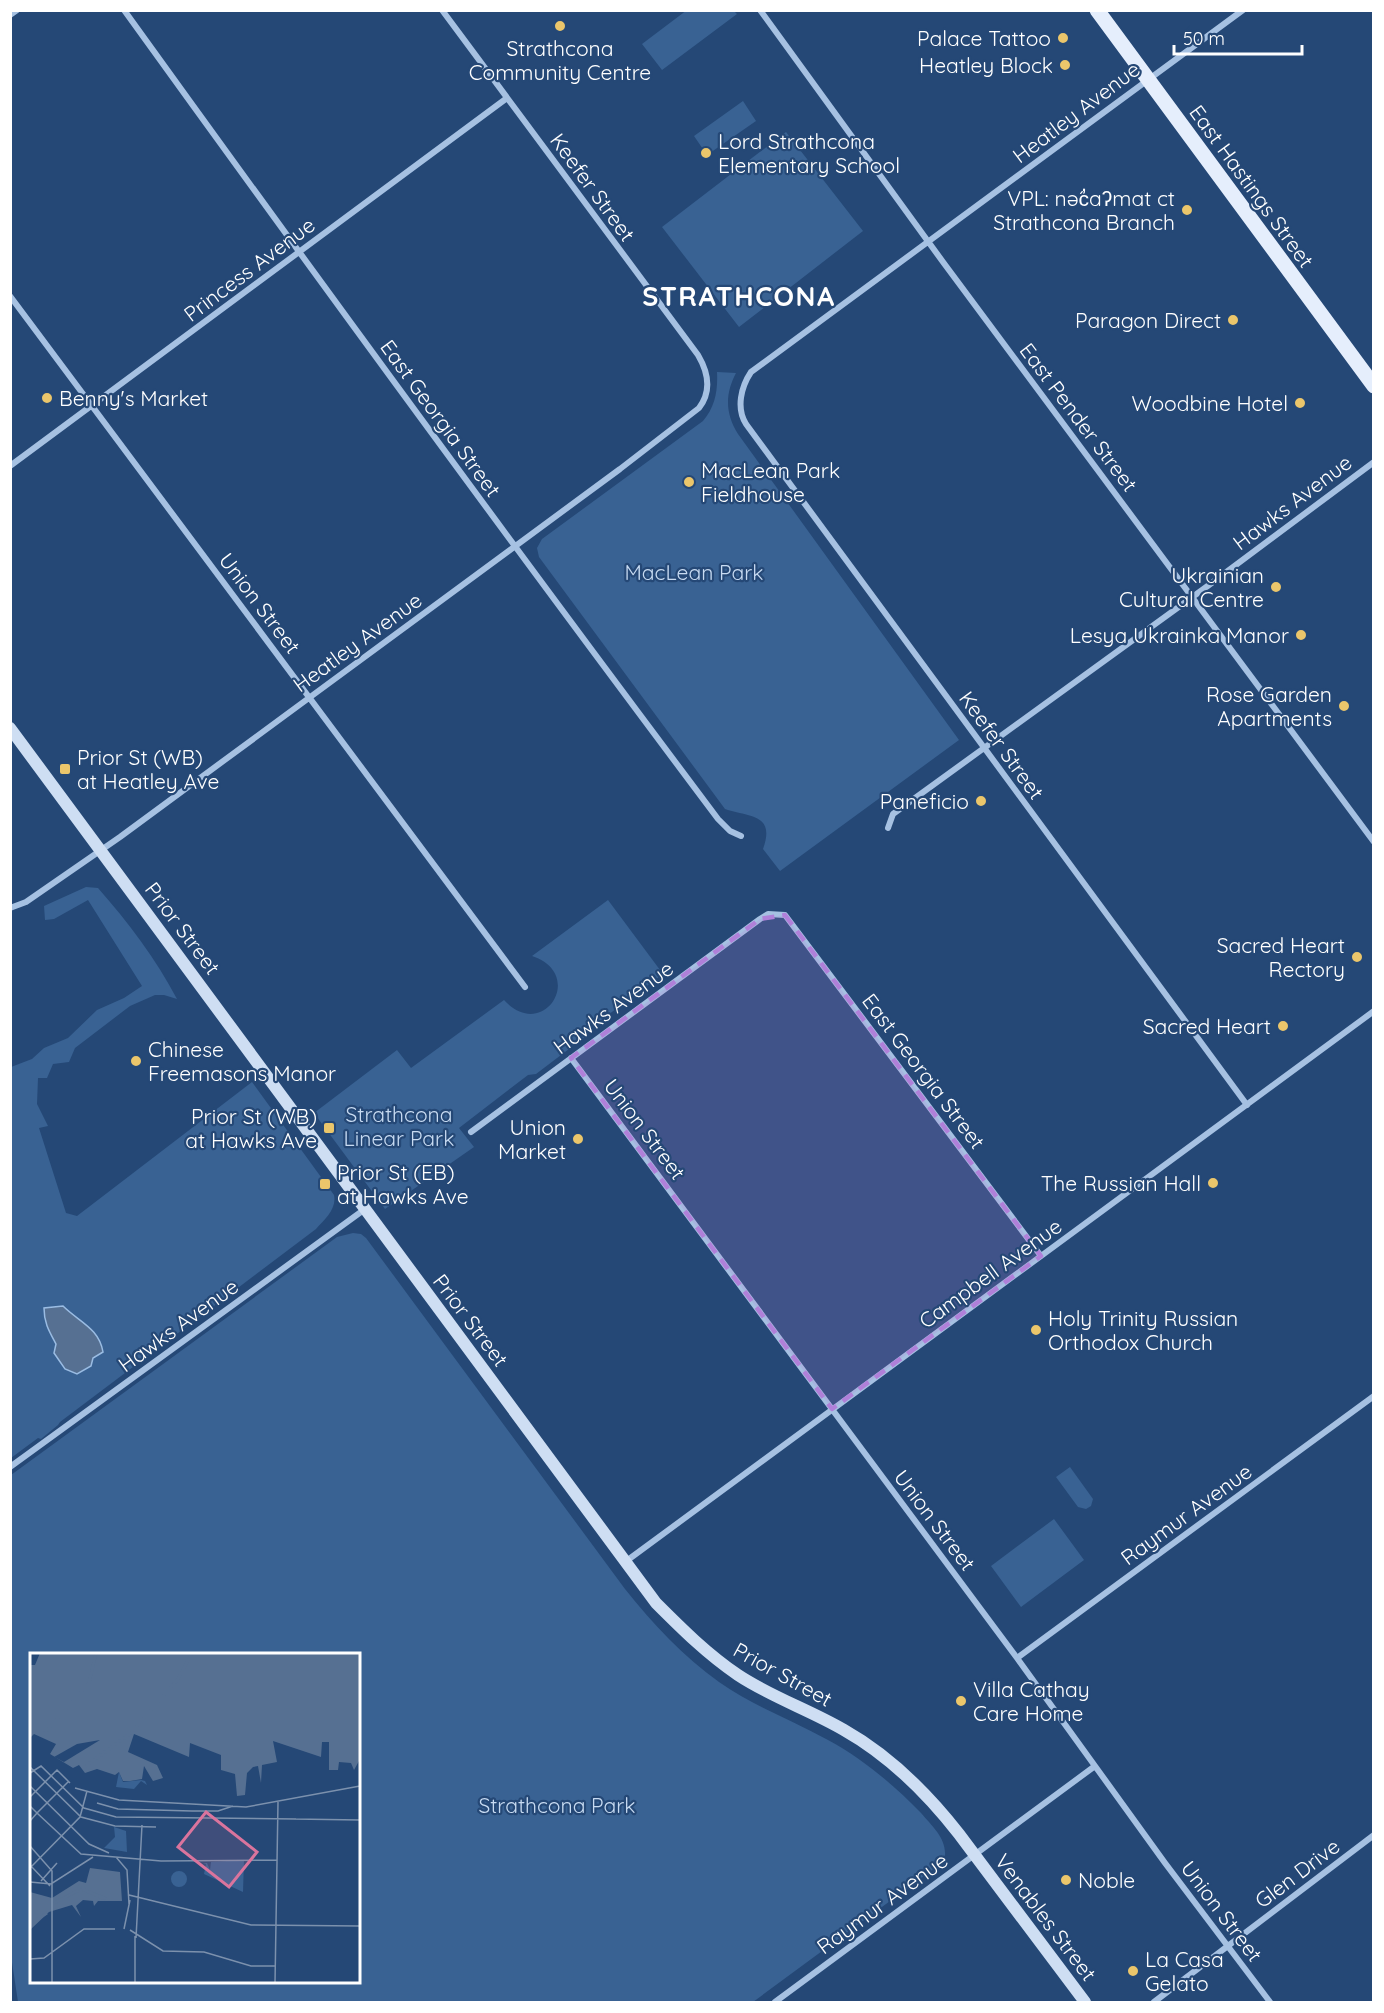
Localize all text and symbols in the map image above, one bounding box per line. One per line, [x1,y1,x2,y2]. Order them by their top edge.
scale bar [1174,18,1302,56]
marker: Strathcona Community Centre [553,19,567,33]
place label: Palace Tattoo [917,25,1051,51]
text: 50 m [1183,27,1225,50]
marker: Palace Tattoo [1056,31,1070,45]
place label: Strathcona Community Centre [469,35,651,85]
place label: Heatley Block [919,52,1053,78]
street label: Heatley Avenue [1007,56,1145,168]
marker: Heatley Block [1058,58,1072,72]
street label: East Hastings Street [1184,100,1320,272]
street label: Keefer Street [545,128,641,246]
place label: Lord Strathcona Elementary School [718,128,900,178]
marker: Lord Strathcona Elementary School [699,146,713,160]
place label: VPL: nə́c̓aʔmat ct Strathcona Branch [993,185,1175,235]
marker: VPL: nə́c̓aʔmat ct Strathcona Branch [1180,203,1194,217]
street label: Princess Avenue [178,211,320,327]
district label: STRATHCONA [642,279,836,313]
place label: Paragon Direct [1075,307,1221,333]
marker: Paragon Direct [1226,313,1240,327]
street label: East Georgia Street [375,334,507,502]
street label: East Pender Street [1015,338,1143,496]
place label: Benny's Market [59,385,208,411]
place label: Woodbine Hotel [1131,390,1288,416]
marker: Benny's Market [40,391,54,405]
marker: Woodbine Hotel [1293,396,1307,410]
street label: Hawks Avenue [1227,449,1357,555]
place label: MacLean Park Fieldhouse [701,457,840,507]
marker: MacLean Park Fieldhouse [682,475,696,489]
street label: Union Street [214,547,306,659]
park label: MacLean Park [624,559,764,585]
place label: Ukrainian Cultural Centre [1119,562,1264,612]
marker: Ukrainian Cultural Centre [1269,580,1283,594]
street label: Heatley Avenue [288,587,426,697]
place label: Lesya Ukrainka Manor [1070,622,1289,648]
marker: Lesya Ukrainka Manor [1294,628,1308,642]
place label: Rose Garden Apartments [1206,681,1332,731]
street label: Keefer Street [954,686,1050,804]
marker: Rose Garden Apartments [1337,699,1351,713]
place label: Prior St (WB) at Heatley Ave [77,744,219,794]
marker: Prior St (WB) at Heatley Ave [58,762,72,776]
place label: Paneficio [880,788,969,814]
marker: Paneficio [974,794,988,808]
street label: Prior Street [140,877,226,979]
place label: Sacred Heart Rectory [1217,932,1345,982]
marker: Sacred Heart Rectory [1350,950,1364,964]
street label: Hawks Avenue [548,955,678,1059]
street label: East Georgia Street [857,988,991,1154]
place label: Sacred Heart [1143,1013,1271,1039]
marker: Sacred Heart [1276,1019,1290,1033]
place label: Chinese Freemasons Manor [148,1036,336,1086]
marker: Chinese Freemasons Manor [129,1054,143,1068]
street label: Union Street [599,1073,691,1185]
park label: Strathcona Linear Park [344,1101,454,1151]
place label: Prior St (WB) at Hawks Ave [185,1103,317,1153]
place label: Union Market [498,1114,566,1164]
marker: Prior St (WB) at Hawks Ave [322,1121,336,1135]
marker: Union Market [571,1132,585,1146]
place label: Prior St (EB) at Hawks Ave [337,1159,469,1209]
place label: The Russian Hall [1041,1170,1201,1196]
marker: The Russian Hall [1206,1176,1220,1190]
marker: Prior St (EB) at Hawks Ave [318,1177,332,1191]
street label: Campbell Avenue [914,1212,1066,1334]
street label: Prior Street [428,1269,514,1371]
street label: Hawks Avenue [113,1273,243,1377]
place label: Holy Trinity Russian Orthodox Church [1048,1305,1238,1355]
marker: Holy Trinity Russian Orthodox Church [1029,1323,1043,1337]
street label: Raymur Avenue [1115,1458,1257,1570]
street label: Union Street [889,1464,981,1576]
street label: Prior Street [729,1636,837,1712]
inset map [30,1653,360,1983]
place label: Villa Cathay Care Home [973,1676,1090,1726]
marker: Villa Cathay Care Home [954,1694,968,1708]
park label: Strathcona Park [478,1792,636,1818]
street label: Glen Drive [1249,1833,1345,1913]
street label: Raymur Avenue [811,1847,953,1959]
street label: Venables Street [990,1848,1102,1986]
street label: Union Street [1176,1855,1268,1967]
place label: Noble [1078,1867,1135,1893]
marker: Noble [1059,1873,1073,1887]
place label: La Casa Gelato [1145,1946,1224,1996]
marker: La Casa Gelato [1126,1964,1140,1978]

